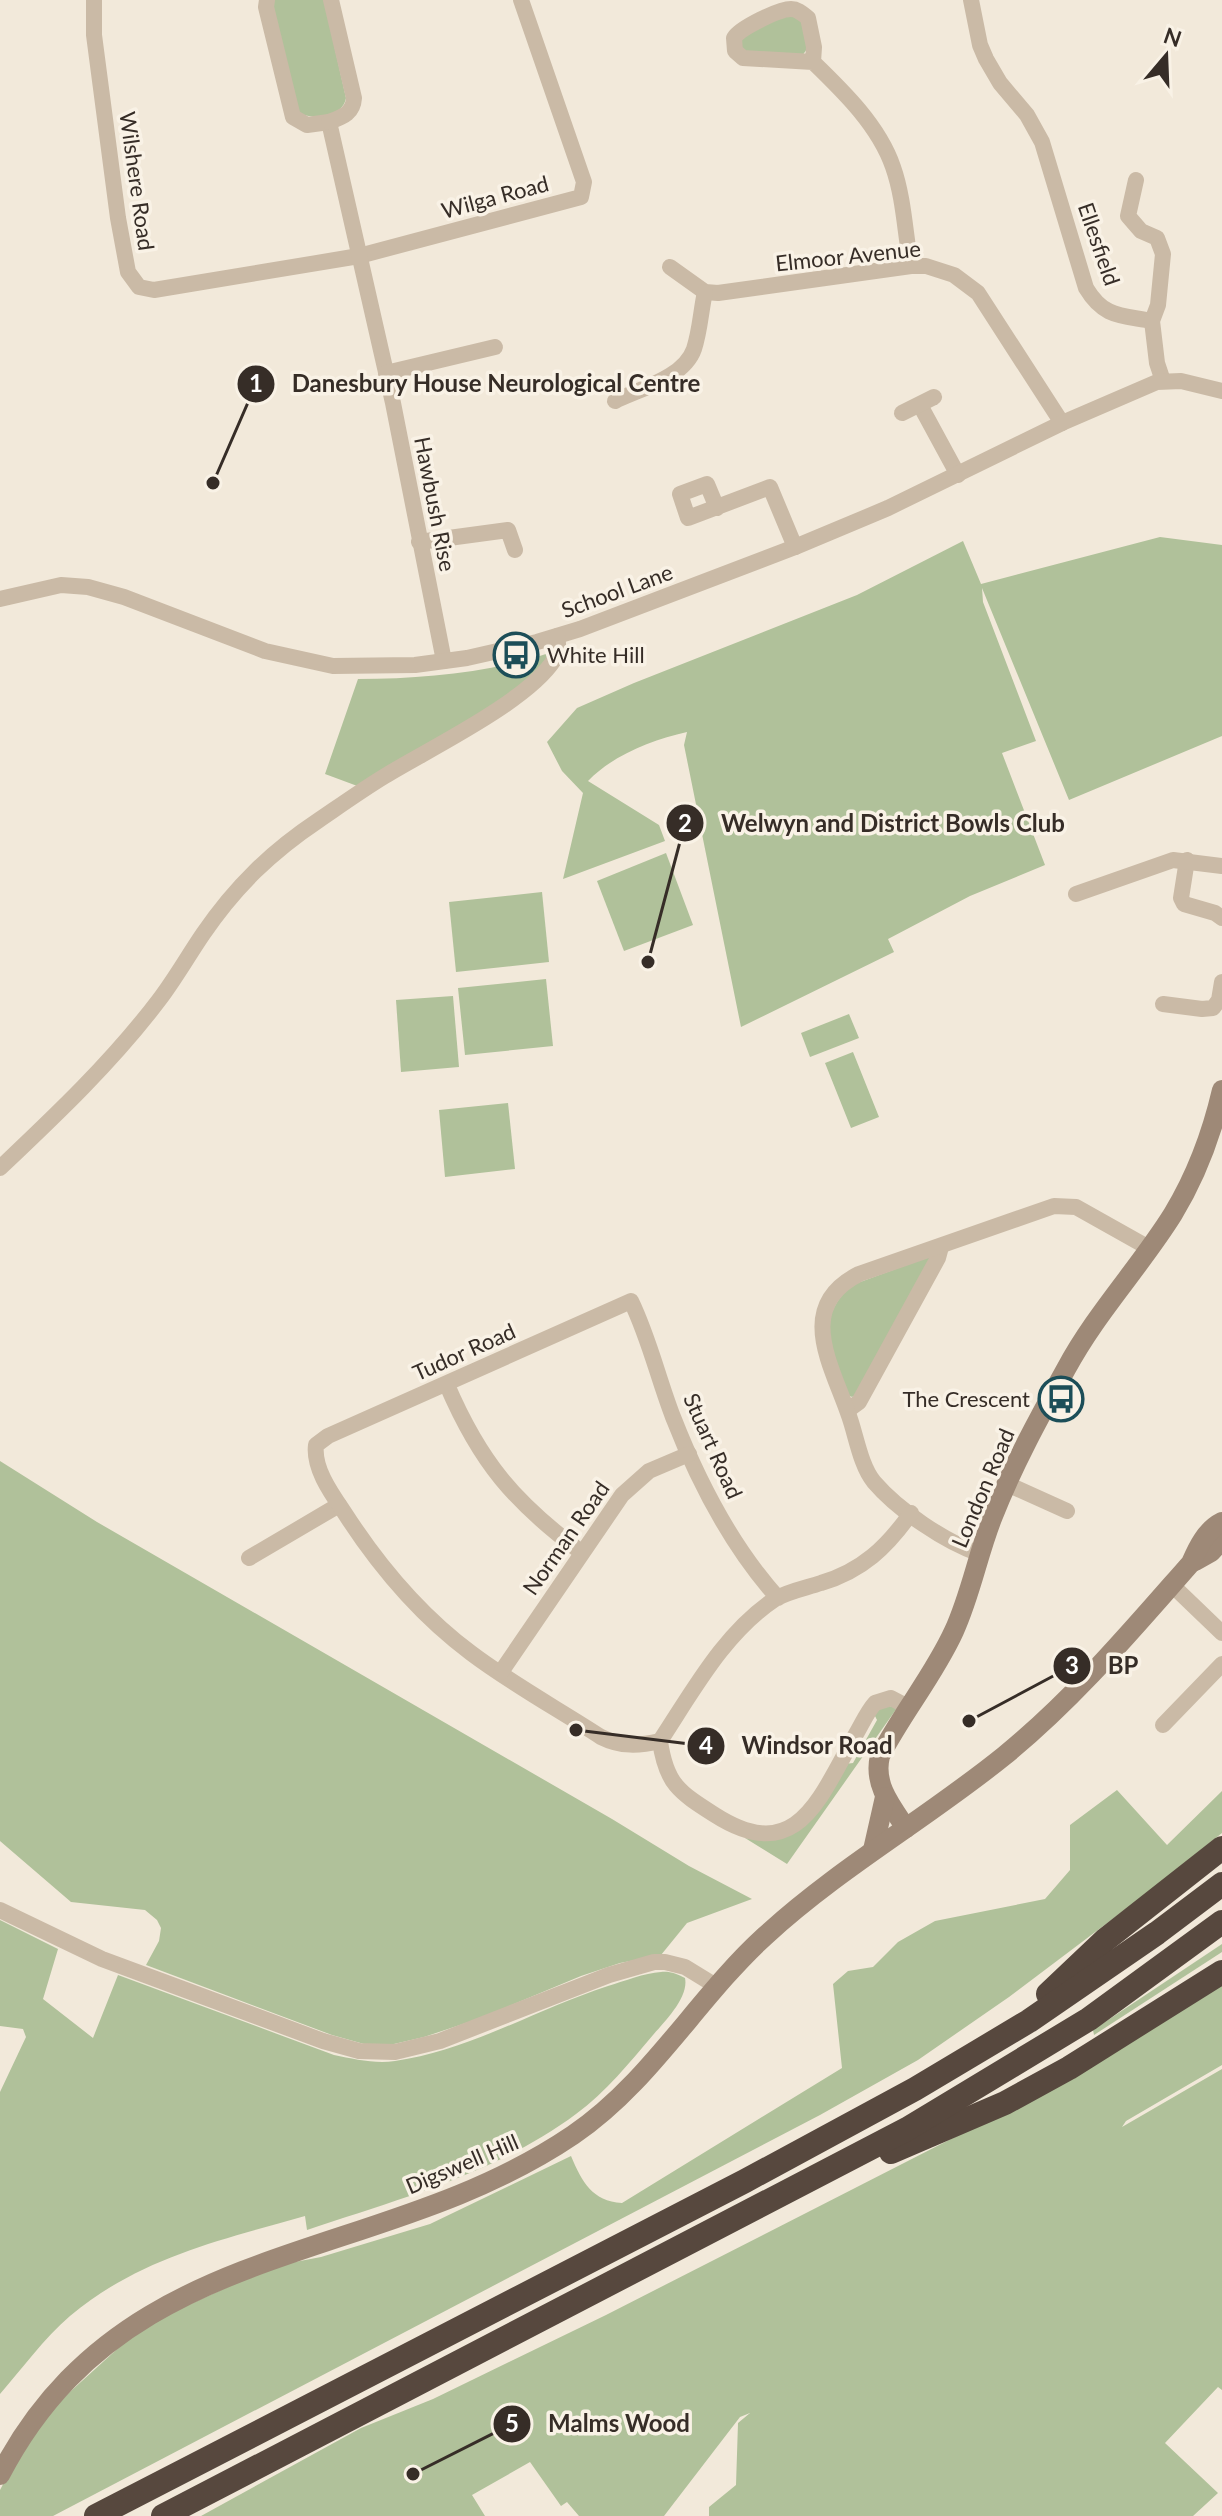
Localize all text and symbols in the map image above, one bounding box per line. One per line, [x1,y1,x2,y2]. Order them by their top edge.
north arrow [1126,16,1206,96]
text: N [1160,21,1185,52]
street label: Wilshere Road [114,110,161,252]
street label: Wilga Road [438,169,551,224]
street label: Ellesfield [1073,199,1126,289]
street label: Elmoor Avenue [774,234,922,277]
callout: Danesbury House Neurological Centre [236,360,717,408]
text: 1 [249,368,263,397]
text: Danesbury House Neurological Centre [292,368,701,397]
street label: Hawbush Rise [409,434,462,574]
street label: School Lane [557,558,676,623]
bus stop icon: White Hill [492,631,540,679]
place label: White Hill [547,641,645,668]
callout: Welwyn and District Bowls Club [665,799,1081,847]
text: 2 [678,808,692,837]
text: Welwyn and District Bowls Club [721,808,1065,837]
street label: Tudor Road [408,1317,519,1386]
bus stop icon: The Crescent [1037,1375,1085,1423]
place label: The Crescent [902,1385,1030,1412]
street label: Stuart Road [678,1389,749,1503]
street label: London Road [945,1424,1020,1551]
street label: Norman Road [516,1476,615,1600]
callout: BP [1052,1642,1155,1690]
text: 3 [1065,1650,1079,1679]
text: BP [1108,1650,1138,1679]
callout: Windsor Road [686,1722,909,1770]
text: 4 [699,1730,713,1759]
text: Windsor Road [741,1730,893,1759]
street label: Digswell Hill [401,2128,522,2199]
callout: Malms Wood [492,2400,706,2448]
text: 5 [505,2408,519,2437]
text: Malms Wood [548,2408,690,2437]

